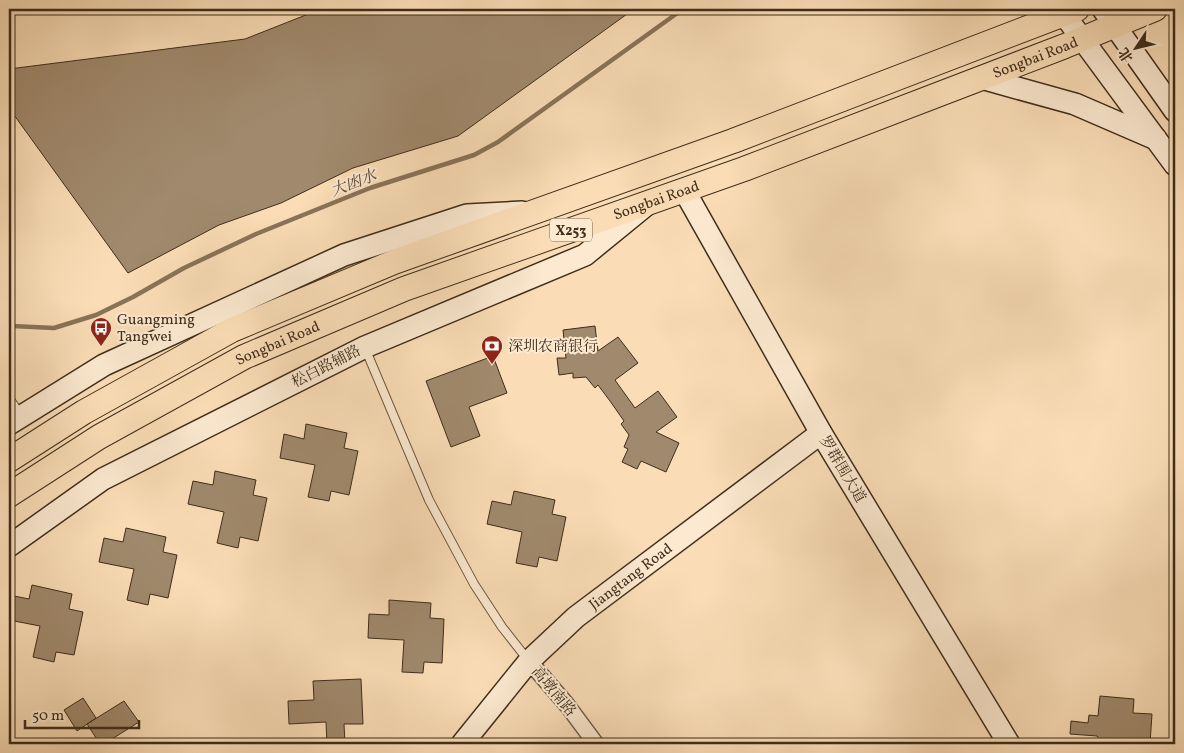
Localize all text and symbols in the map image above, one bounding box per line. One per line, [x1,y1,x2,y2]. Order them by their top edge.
north arrow [1112,22,1162,72]
street label: Songbai Road [990,33,1082,85]
text: 北 [1115,43,1138,66]
water label: 大凼水 [327,164,382,203]
street label: Songbai Road [611,177,703,226]
road number: X253 [550,218,592,242]
place label: Guangming Tangwei [117,310,195,348]
bus stop icon: Guangming Tangwei [89,316,113,347]
street label: Songbai Road [232,317,324,372]
bank icon: 深圳农商银行 [480,334,504,365]
place label: 深圳农商银行 [508,337,598,358]
street label: 松白路辅路 [288,341,365,394]
street label: 罗群围大道 [813,432,870,507]
street label: Jiangtang Road [585,539,677,616]
street label: 高墩南路 [526,662,580,722]
scale bar [25,698,139,730]
text: 50 m [32,706,64,727]

